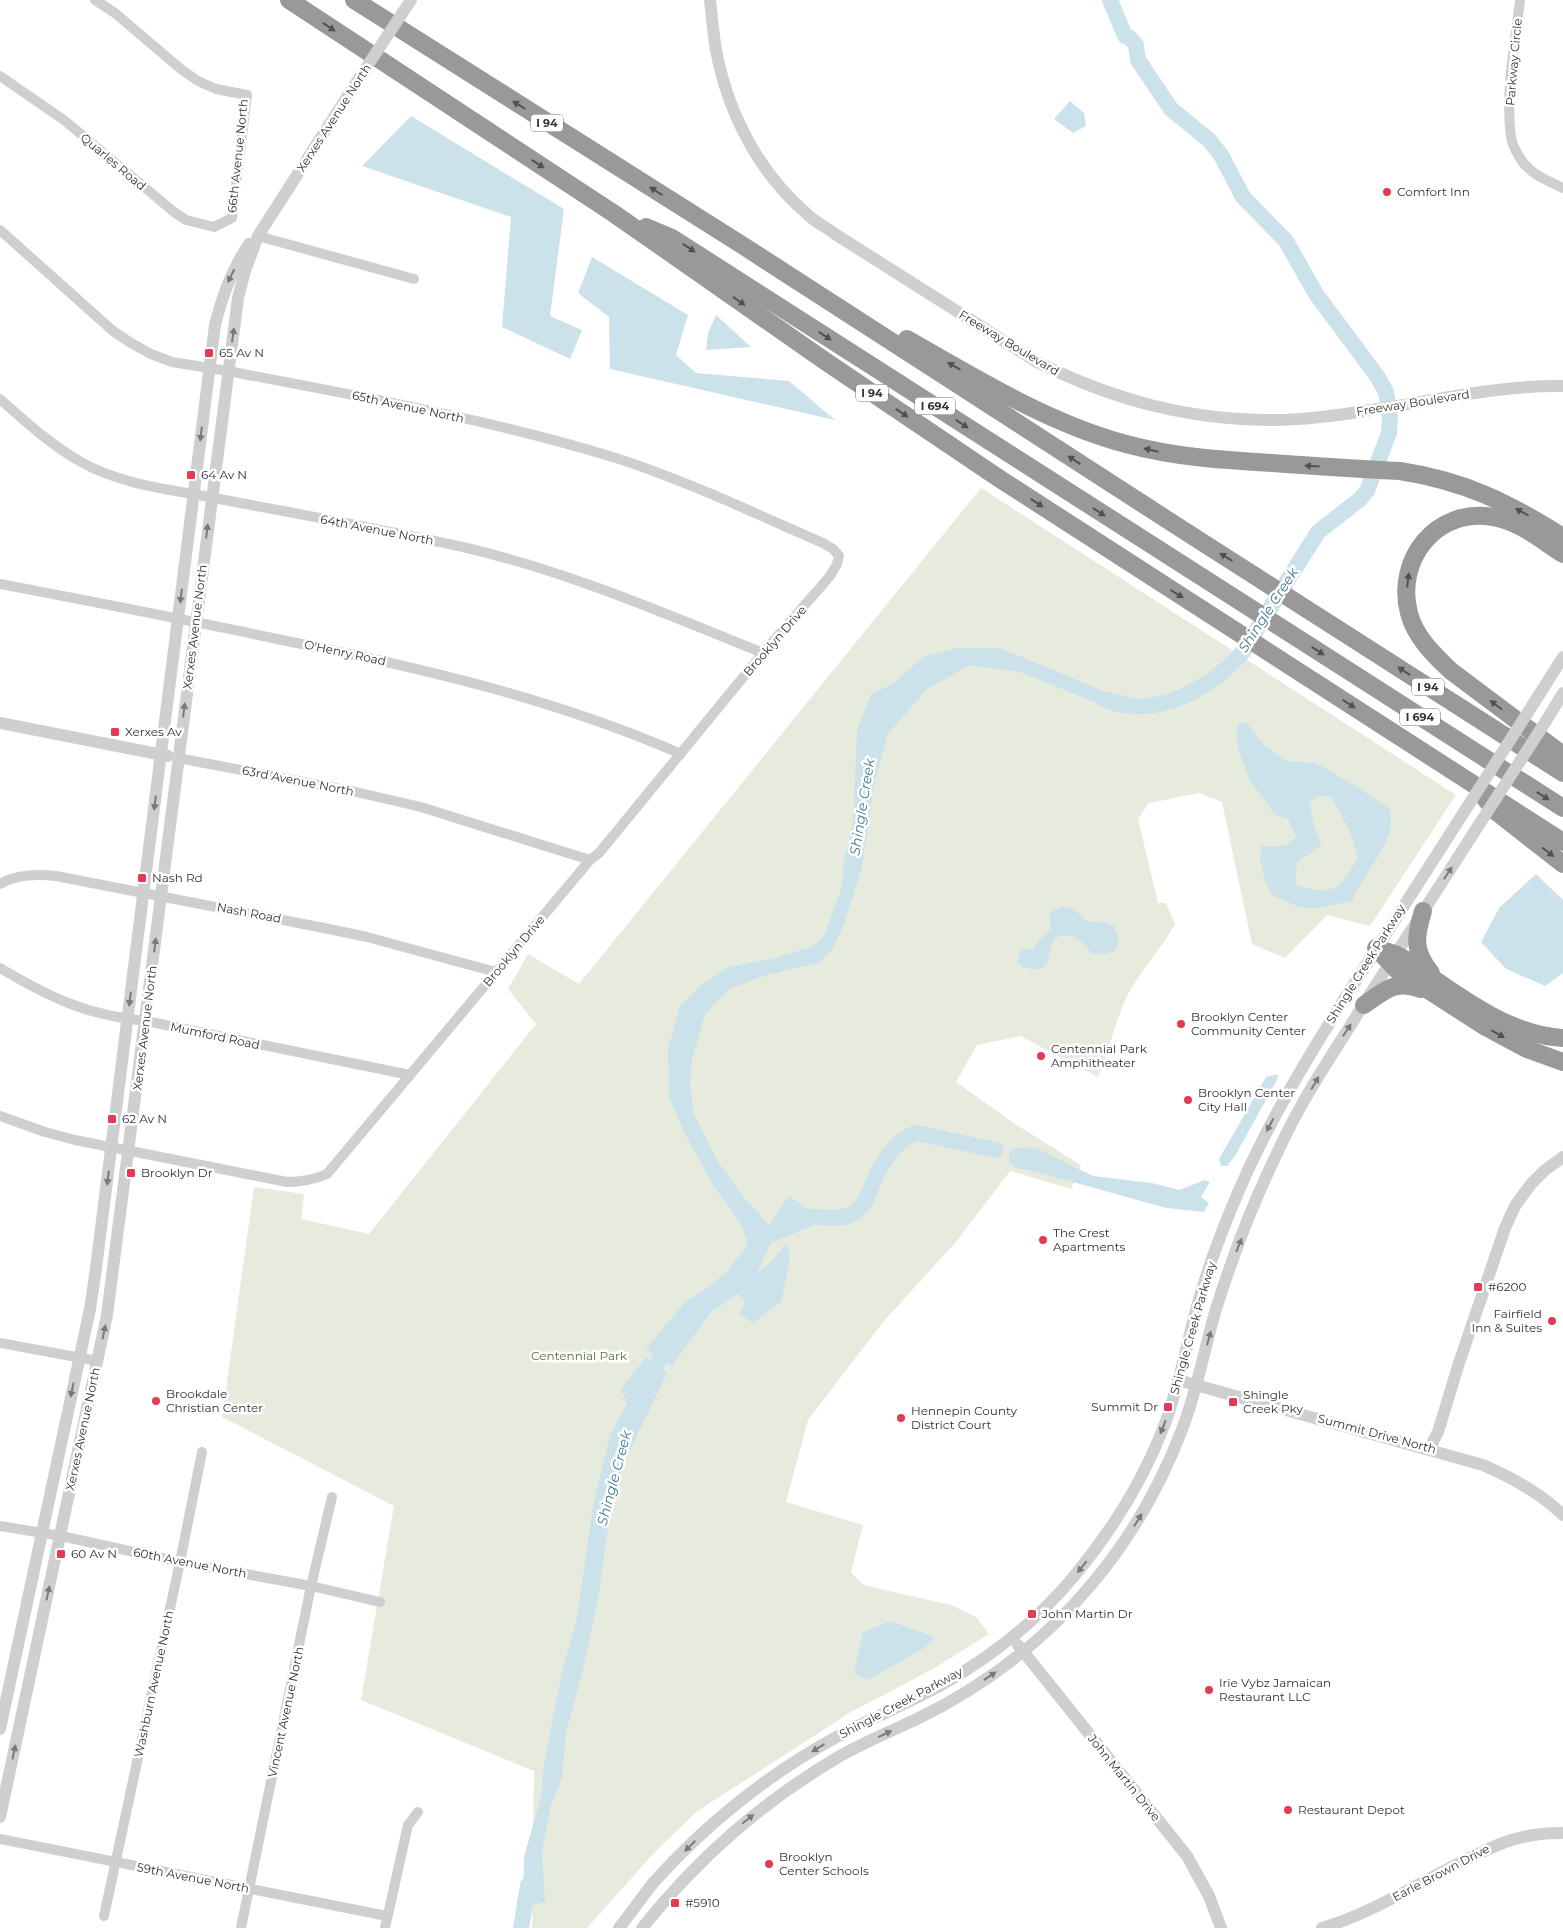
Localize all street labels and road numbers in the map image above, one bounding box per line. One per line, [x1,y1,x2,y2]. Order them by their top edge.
street label: Parkway Circle [1502,18,1525,106]
street label: Xerxes Avenue North [293,61,374,174]
street label: 66th Avenue North [224,98,251,214]
road number: I 94 [531,115,563,132]
street label: Quarles Road [78,130,149,193]
street label: Freeway Boulevard [956,307,1062,378]
road number: I 94 [856,384,888,402]
street label: Freeway Boulevard [1355,386,1471,419]
street label: 65th Avenue North [351,387,465,426]
road number: I 694 [915,398,955,414]
street label: 64th Avenue North [319,511,435,548]
street label: Xerxes Avenue North [179,564,210,690]
street label: Brooklyn Drive [740,602,809,679]
street label: O'Henry Road [303,637,387,668]
road number: I 94 [1412,679,1444,696]
road number: I 694 [1400,709,1440,726]
street label: 63rd Avenue North [241,762,355,799]
street label: Nash Road [216,899,283,926]
street label: Shingle Creek Parkway [1323,901,1409,1026]
street label: Brooklyn Drive [479,912,548,989]
street label: Xerxes Avenue North [129,965,160,1091]
street label: Mumford Road [169,1019,261,1052]
street label: Shingle Creek Parkway [1166,1259,1219,1396]
street label: Xerxes Avenue North [62,1366,103,1492]
street label: Summit Drive North [1316,1410,1438,1457]
street label: 60th Avenue North [132,1544,248,1581]
street label: Washburn Avenue North [131,1609,176,1759]
street label: Vincent Avenue North [264,1645,307,1779]
street label: Shingle Creek Parkway [837,1663,965,1741]
street label: John Martin Drive [1084,1731,1164,1824]
street label: Earle Brown Drive [1390,1841,1492,1904]
street label: 59th Avenue North [136,1859,251,1896]

